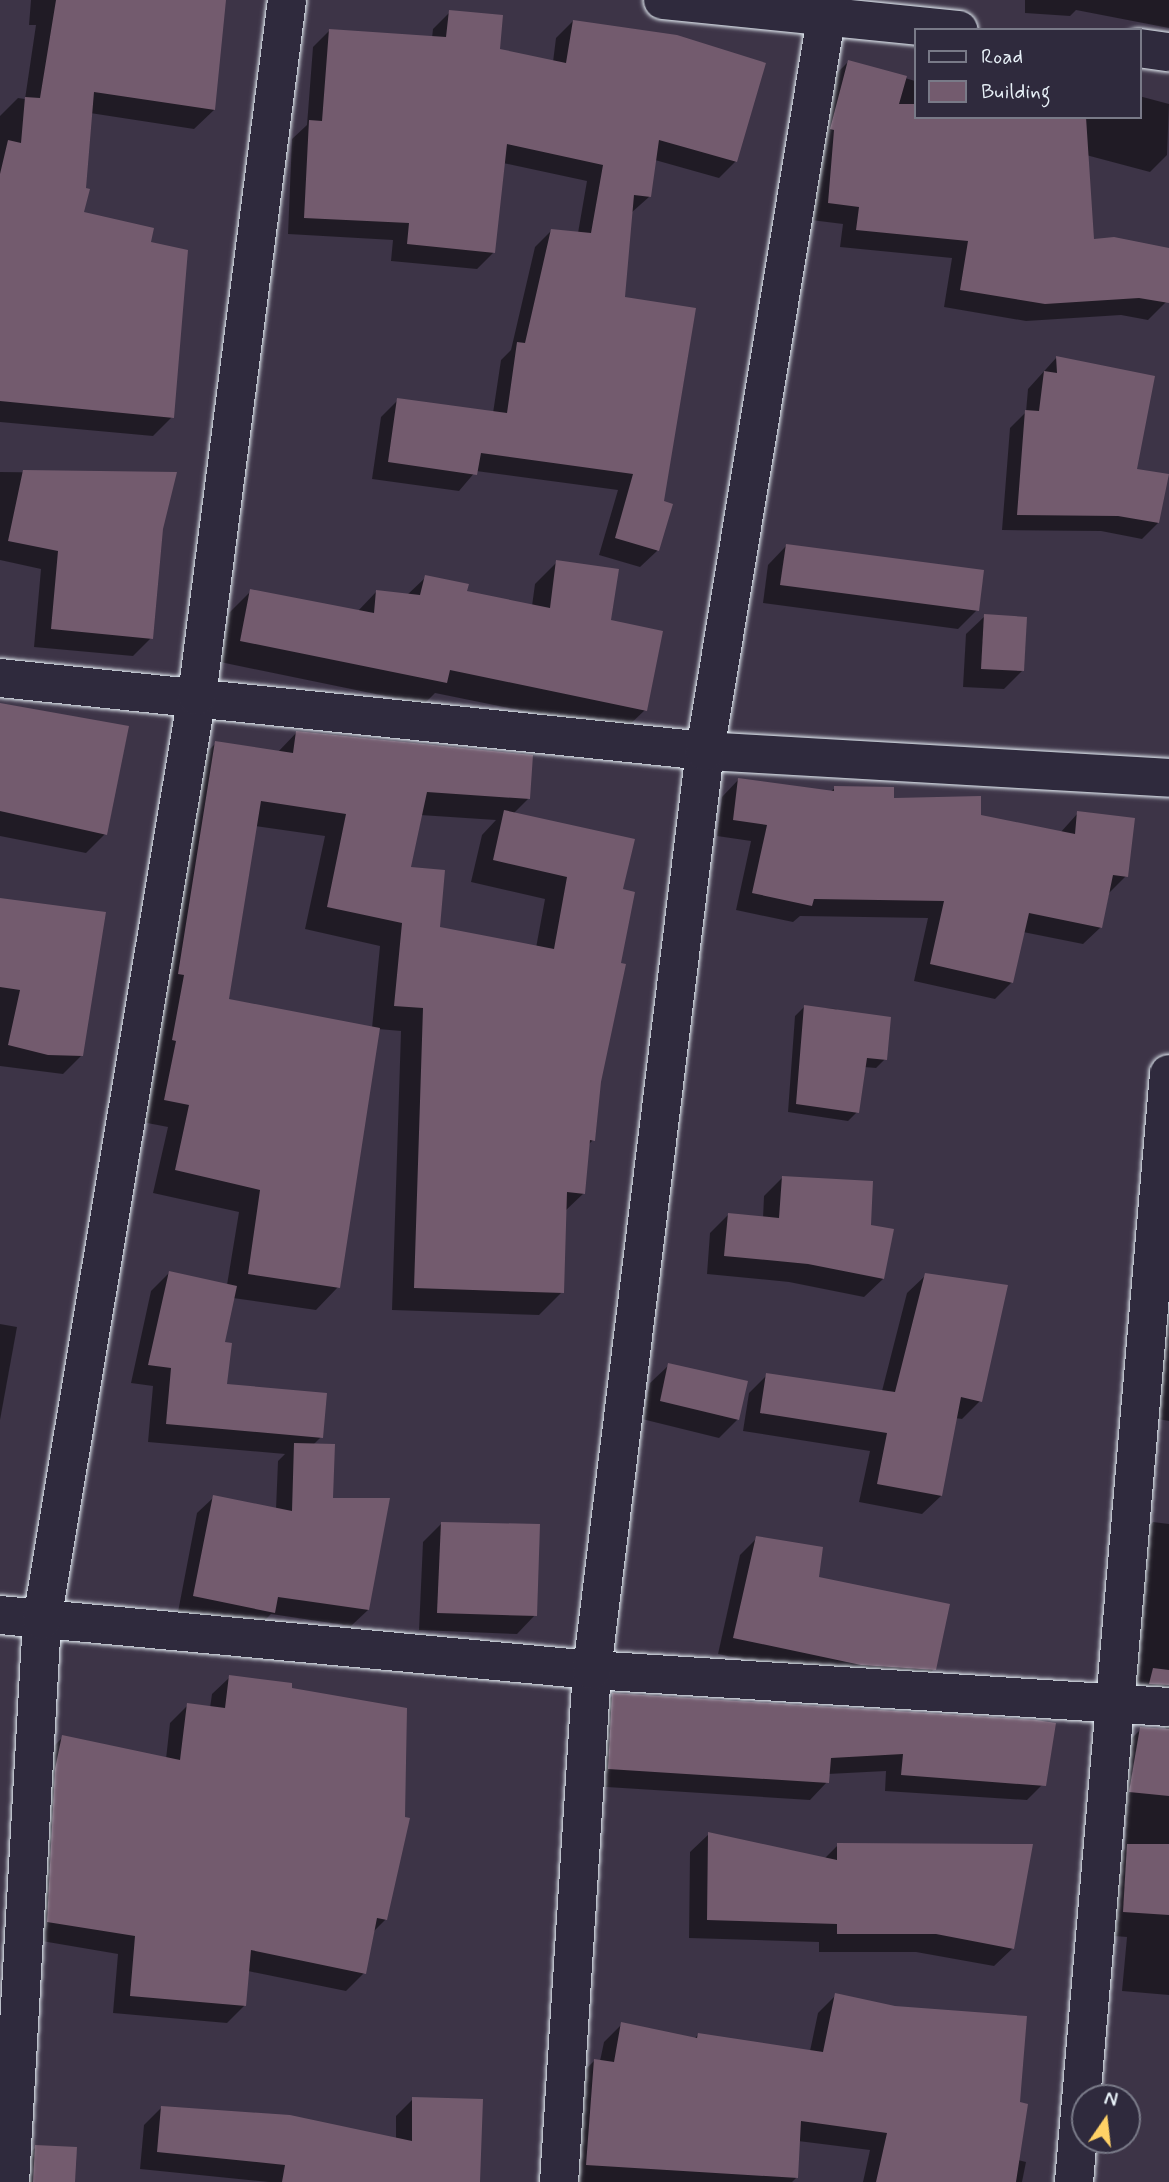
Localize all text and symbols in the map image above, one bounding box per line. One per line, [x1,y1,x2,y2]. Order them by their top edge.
legend [914,28,1141,119]
text: Road [981,43,1023,71]
text: Building [981,78,1051,106]
north arrow [1071,2084,1141,2154]
text: N [1102,2086,1120,2114]

